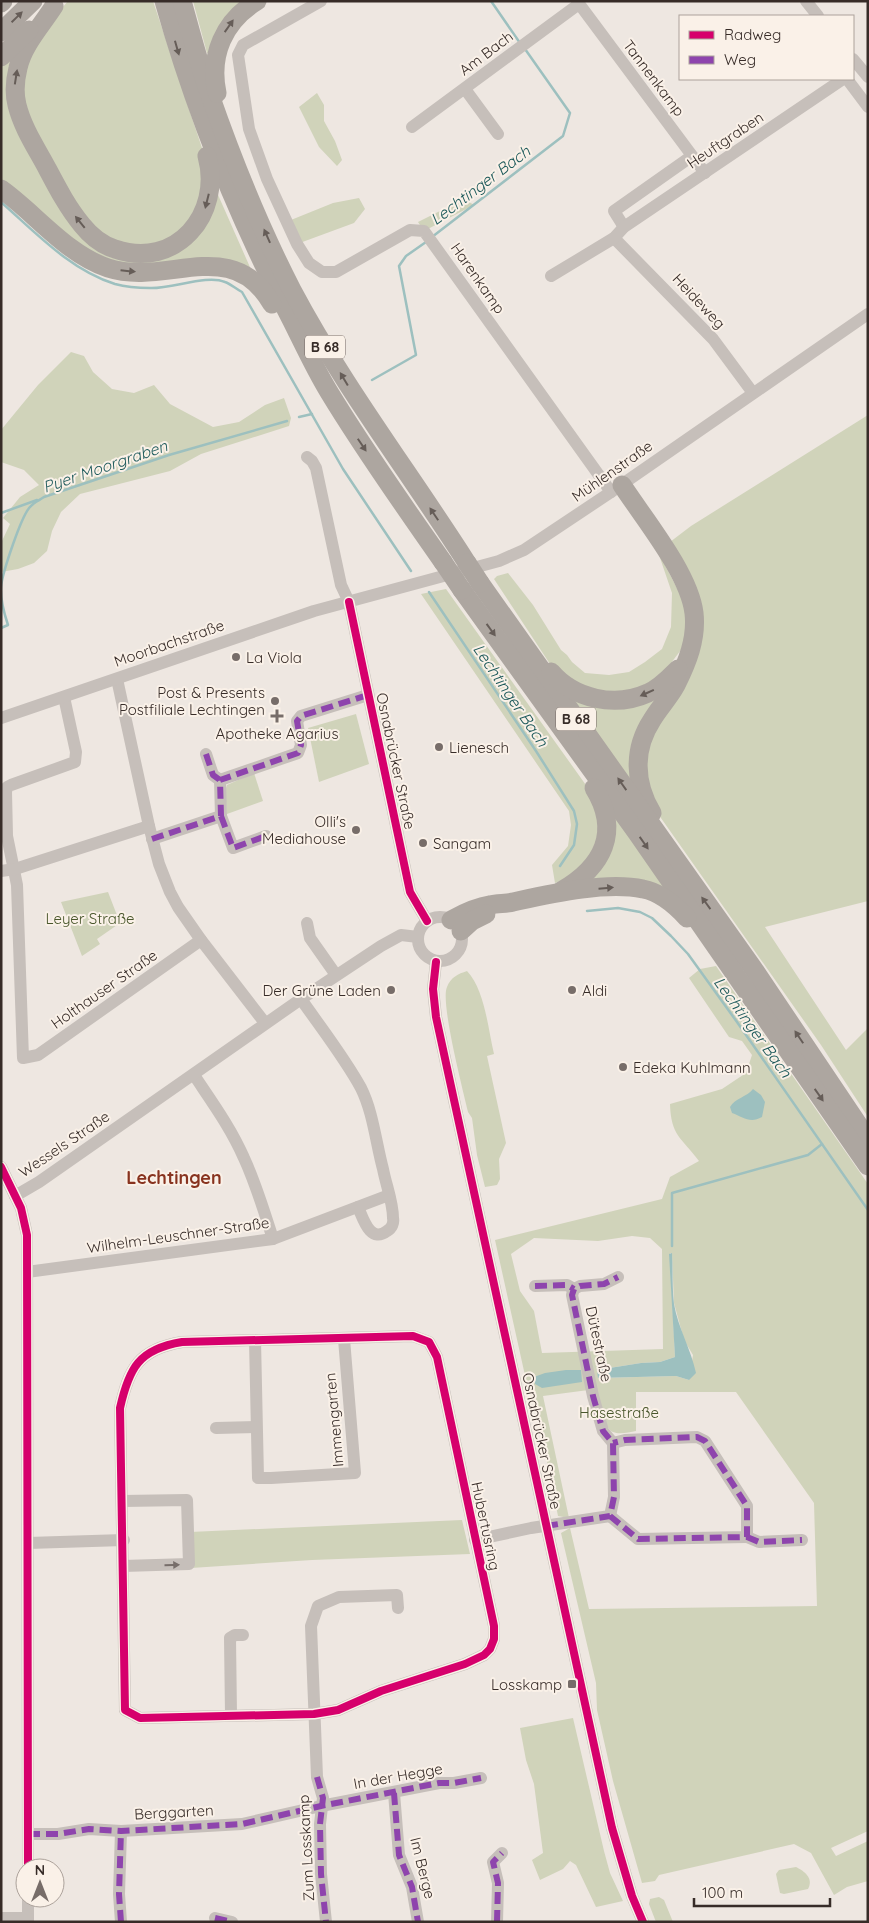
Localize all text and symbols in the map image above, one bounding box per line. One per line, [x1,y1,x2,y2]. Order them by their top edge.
one-way arrow [11,11,23,23]
legend [679,15,854,80]
one-way arrow [224,19,234,33]
text: Radweg [724,25,781,44]
street label: Am Bach [455,27,517,79]
street label: Tannenkamp [619,36,689,120]
one-way arrow [174,41,182,56]
text: Weg [724,50,756,69]
one-way arrow [13,68,21,84]
street label: Heuftgraben [683,107,767,173]
water label: Lechtinger Bach [426,140,535,229]
one-way arrow [203,193,211,208]
one-way arrow [75,216,86,229]
one-way arrow [263,229,271,243]
street label: Harenkamp [447,239,509,317]
one-way arrow [120,267,136,275]
street label: Heideweg [668,269,730,333]
road number: B 68 [305,336,345,358]
one-way arrow [340,372,349,385]
water label: Pyer Moorgraben [40,435,171,497]
street label: Mühlenstraße [568,436,656,506]
one-way arrow [358,438,367,452]
one-way arrow [429,507,439,521]
street label: Moorbachstraße [111,615,227,671]
one-way arrow [486,623,496,637]
water label: Lechtinger Bach [469,640,553,751]
place label: La Viola [246,648,302,667]
marker: La Viola [230,651,242,663]
place label: Post & Presents Postfiliale Lechtingen [119,683,265,719]
one-way arrow [640,689,654,697]
street label: Osnabrücker Straße [372,691,420,831]
marker: Post & Presents Postfiliale Lechtingen [269,695,281,707]
road number: B 68 [556,708,596,731]
marker: Apotheke Agarius [271,710,283,722]
place label: Apotheke Agarius [216,724,338,743]
place label: Lienesch [449,738,509,757]
marker: Lienesch [433,741,445,753]
one-way arrow [617,777,627,790]
place label: Olli's Mediahouse [262,812,346,848]
marker: Olli's Mediahouse [350,824,362,836]
place label: Sangam [433,834,491,853]
one-way arrow [639,836,649,850]
marker: Sangam [417,837,429,849]
one-way arrow [599,883,615,891]
one-way arrow [701,896,711,910]
park label: Leyer Straße [46,909,134,928]
street label: Holthauser Straße [47,945,161,1033]
water label: Lechtinger Bach [710,973,797,1082]
place label: Der Grüne Laden [262,981,381,1000]
place label: Aldi [582,981,607,1000]
marker: Der Grüne Laden [385,984,397,996]
marker: Aldi [566,984,578,996]
one-way arrow [794,1030,804,1043]
place label: Edeka Kuhlmann [633,1058,751,1077]
marker: Edeka Kuhlmann [617,1061,629,1073]
one-way arrow [814,1088,824,1102]
street label: Wessels Straße [15,1107,113,1181]
district label: Lechtingen [126,1166,222,1189]
street label: Wilhelm-Leuschner-Straße [86,1213,270,1257]
street label: Dütestraße [582,1304,616,1384]
street label: Osnabrücker Straße [518,1371,566,1511]
street label: Immengarten [320,1372,348,1468]
park label: Hasestraße [579,1403,659,1422]
street label: Hubertusring [467,1480,505,1572]
one-way arrow [164,1560,180,1568]
place label: Losskamp [491,1675,562,1694]
marker: Losskamp [566,1678,578,1690]
street label: In der Hegge [352,1759,444,1793]
street label: Zum Losskamp [294,1794,318,1902]
street label: Berggarten [134,1800,214,1824]
street label: Im Berge [406,1835,440,1901]
north arrow [15,1858,65,1908]
text: N [35,1861,45,1879]
scale bar [694,1876,830,1908]
text: 100 m [702,1883,743,1902]

